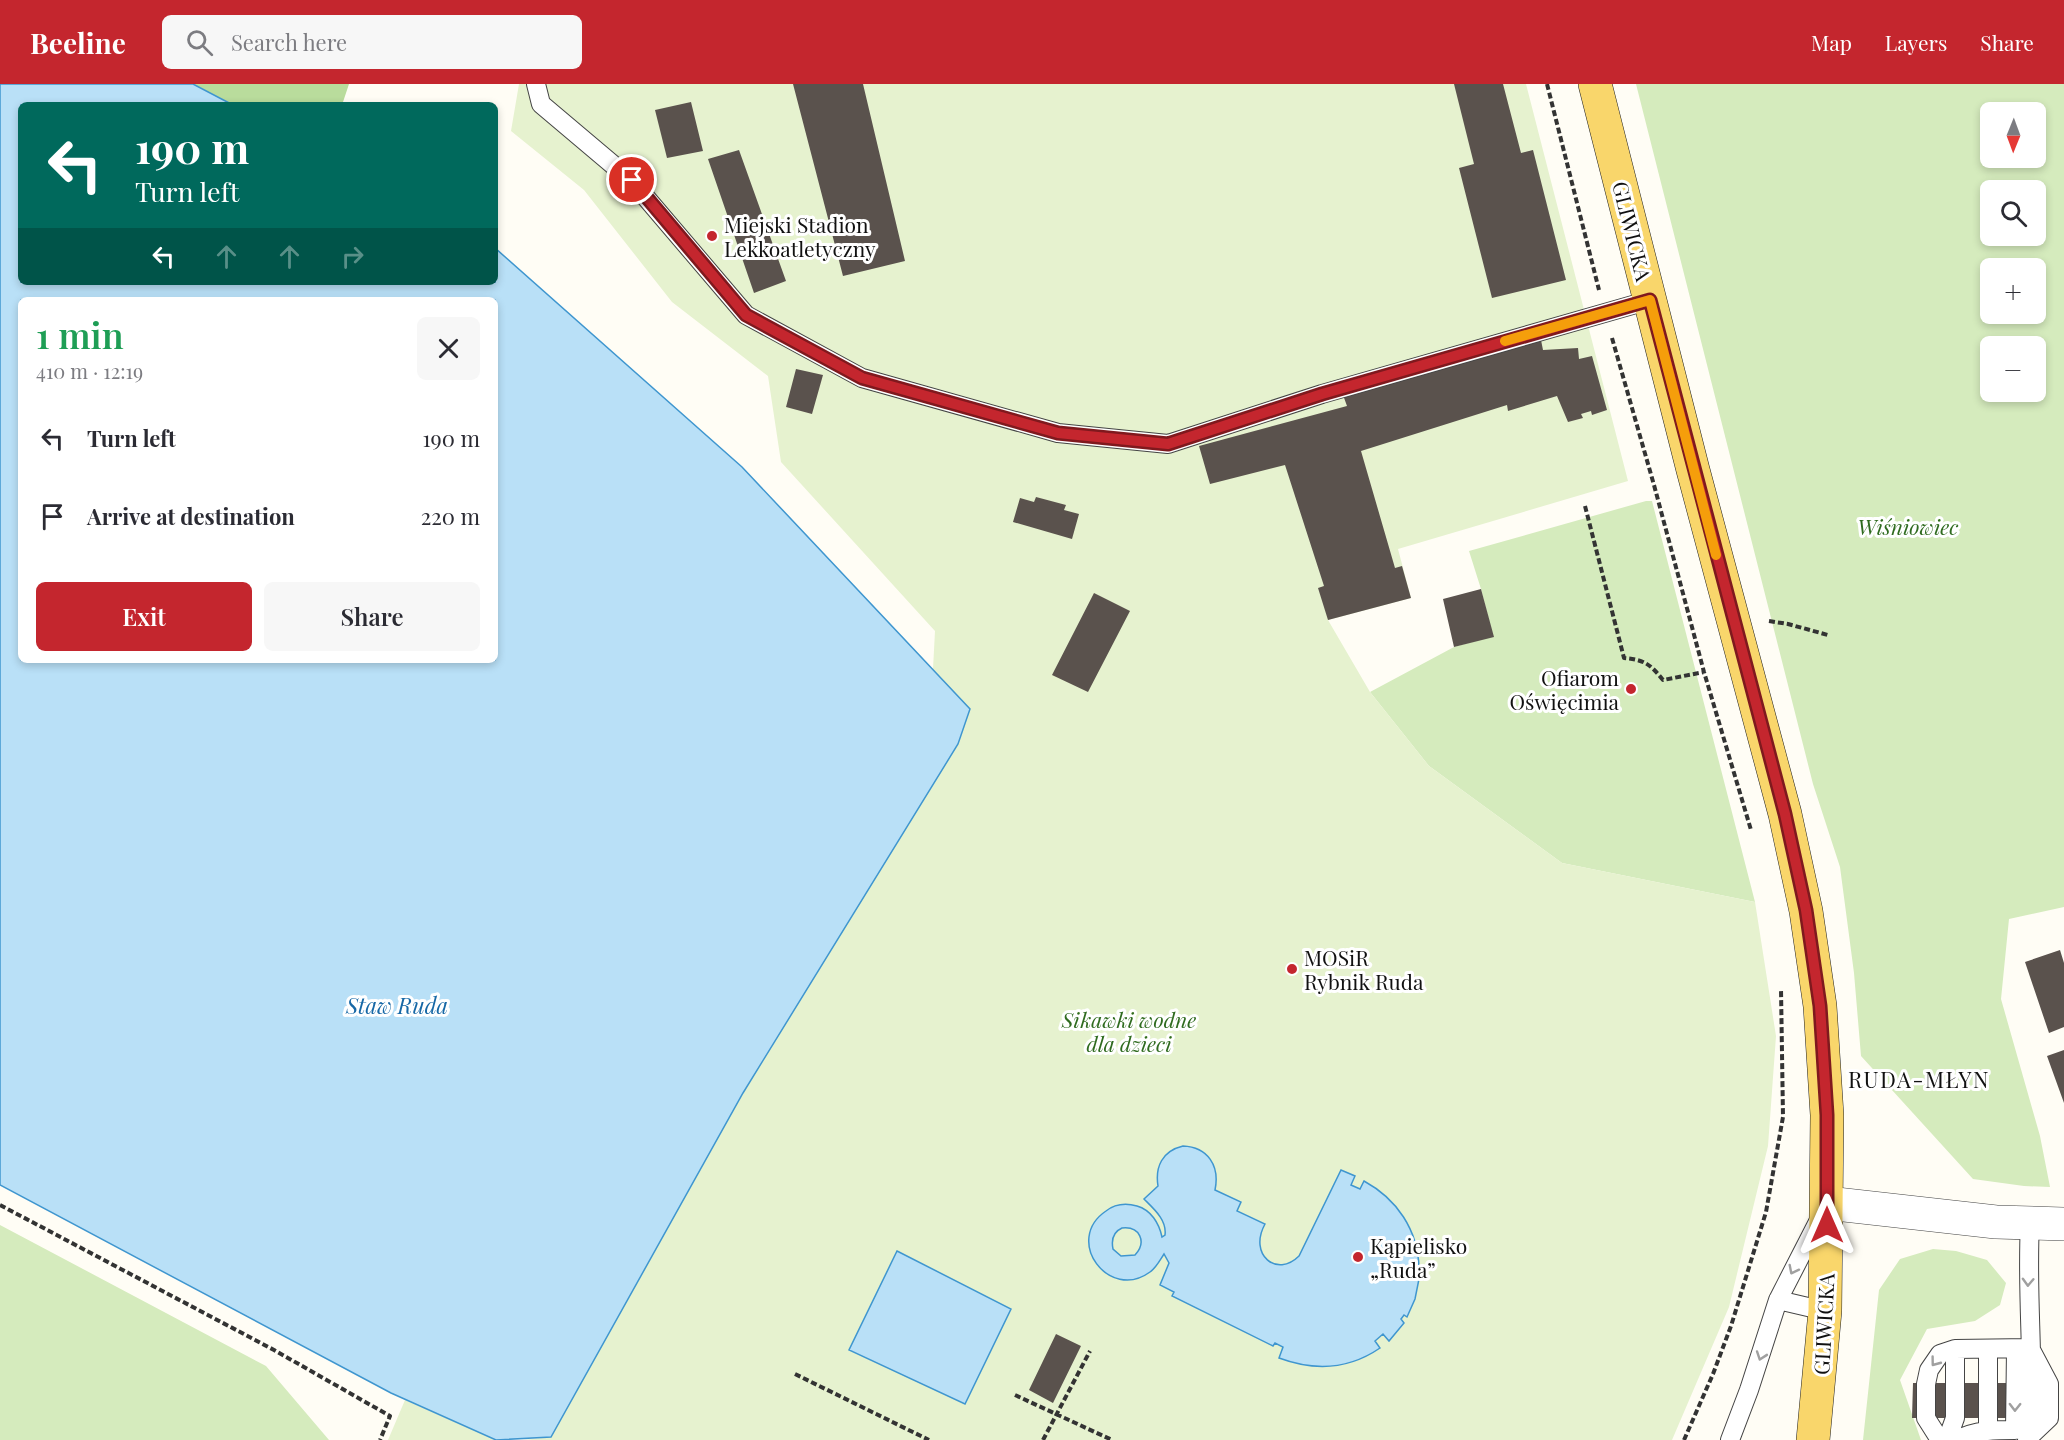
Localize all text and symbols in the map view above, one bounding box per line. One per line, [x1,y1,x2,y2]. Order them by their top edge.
search box [162,15,582,69]
text: Beeline [30,24,126,61]
icon: search [183,26,216,59]
text: Search here [231,27,347,57]
text: Map [1811,28,1852,56]
text: Layers [1885,28,1947,56]
text: Share [1980,28,2034,56]
north arrow [1980,102,2046,168]
map controls [1980,102,2046,402]
text: 190 m [135,119,249,175]
icon: left [36,126,114,204]
pin [606,154,657,205]
icon: arrive [615,163,648,196]
text: Turn left [135,173,239,209]
street label: GLIWICKA [1607,178,1659,284]
button: search [1980,180,2046,246]
place label: Miejski Stadion Lekkoatletyczny [724,210,876,262]
marker: Miejski Stadion Lekkoatletyczny [705,229,719,243]
icon: left [147,240,180,273]
icon: ahead [210,240,243,273]
icon: ahead [273,240,306,273]
icon: right [336,240,369,273]
button: + [1980,258,2046,324]
text: 1 min [36,310,124,358]
button: close [417,317,480,380]
button: − [1980,336,2046,402]
text: 410 m · 12:19 [36,357,143,384]
icon: left [36,422,69,455]
text: Turn left [87,423,176,453]
text: 190 m [422,423,480,453]
icon: arrive [36,500,69,533]
text: Arrive at destination [87,501,295,531]
text: 220 m [421,501,480,531]
park label: Wiśniowiec [1858,512,1958,540]
button: Exit [36,582,252,651]
button: Share [264,582,480,651]
place label: Ofiarom Oświęcimia [1509,663,1620,715]
marker: Ofiarom Oświęcimia [1624,682,1638,696]
place label: MOSiR Rybnik Ruda [1304,943,1424,995]
marker: MOSiR Rybnik Ruda [1285,962,1299,976]
water label: Staw Ruda [345,990,448,1020]
park label: Sikawki wodne dla dzieci [1061,1005,1196,1057]
district label: RUDA-MŁYN [1848,1064,1990,1094]
position arrow [1795,1193,1859,1257]
place label: Kąpielisko „Ruda” [1370,1231,1467,1283]
marker: Kąpielisko „Ruda” [1351,1250,1365,1264]
one-way arrow [1789,1264,1800,1275]
street label: GLIWICKA [1806,1272,1840,1375]
one-way arrow [2022,1278,2034,1287]
one-way arrow [1755,1350,1768,1361]
one-way arrow [1931,1355,1942,1366]
one-way arrow [2009,1403,2021,1412]

